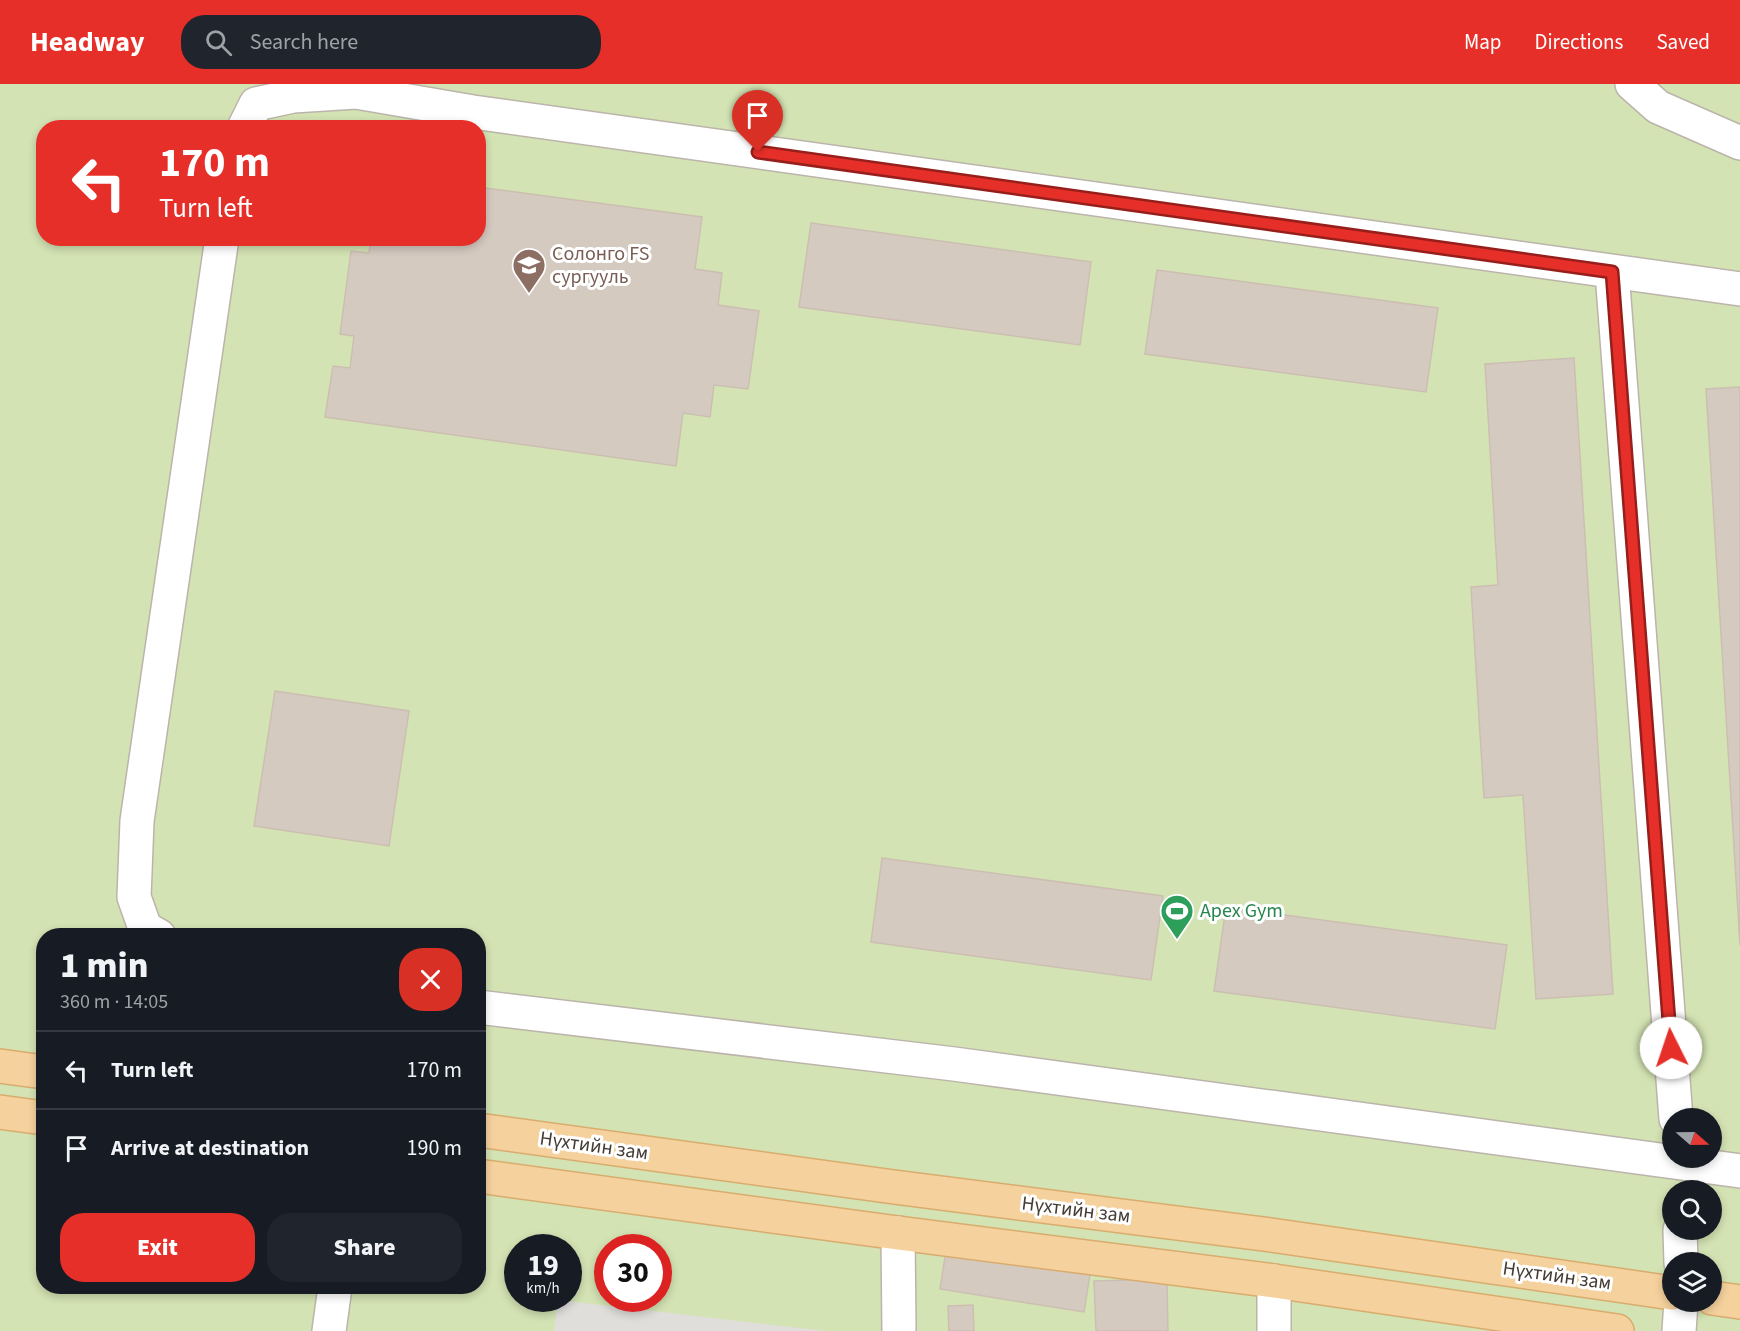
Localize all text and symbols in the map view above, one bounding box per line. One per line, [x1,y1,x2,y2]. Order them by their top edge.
search box [181,15,601,69]
text: Headway [30,22,145,62]
icon: search [202,26,235,59]
text: Search here [250,26,358,58]
text: Map [1464,27,1502,57]
text: Directions [1535,27,1623,57]
text: Saved [1656,27,1710,57]
pin [732,90,783,152]
icon: arrive [741,99,774,132]
text: 170 m [159,133,270,193]
icon: left [60,144,138,222]
text: Turn left [159,189,253,228]
place label: Солонго FS сургууль [552,240,649,291]
school or university icon: Солонго FS сургууль [511,247,547,294]
sports icon: Apex Gym [1159,893,1195,940]
place label: Apex Gym [1200,897,1283,925]
text: 1 min [60,940,148,991]
button: close [399,948,462,1011]
text: 360 m · 14:05 [60,988,168,1016]
position arrow [1639,1016,1703,1080]
icon: left [60,1054,93,1087]
text: Turn left [111,1054,193,1086]
text: 170 m [407,1054,462,1086]
north arrow [1662,1108,1722,1168]
map controls [1662,1108,1722,1312]
street label: Нүхтийн зам [538,1125,650,1167]
icon: arrive [60,1132,93,1165]
text: Arrive at destination [111,1132,309,1164]
text: 190 m [407,1132,462,1164]
button: search [1662,1180,1722,1240]
street label: Нүхтийн зам [1020,1189,1132,1231]
button: Exit [60,1213,255,1282]
button: Share [267,1213,462,1282]
speed limit sign: 30 [594,1234,672,1312]
text: 19 [527,1244,559,1287]
button: layers [1662,1252,1722,1312]
street label: Нүхтийн зам [1501,1255,1613,1297]
text: km/h [526,1278,560,1299]

